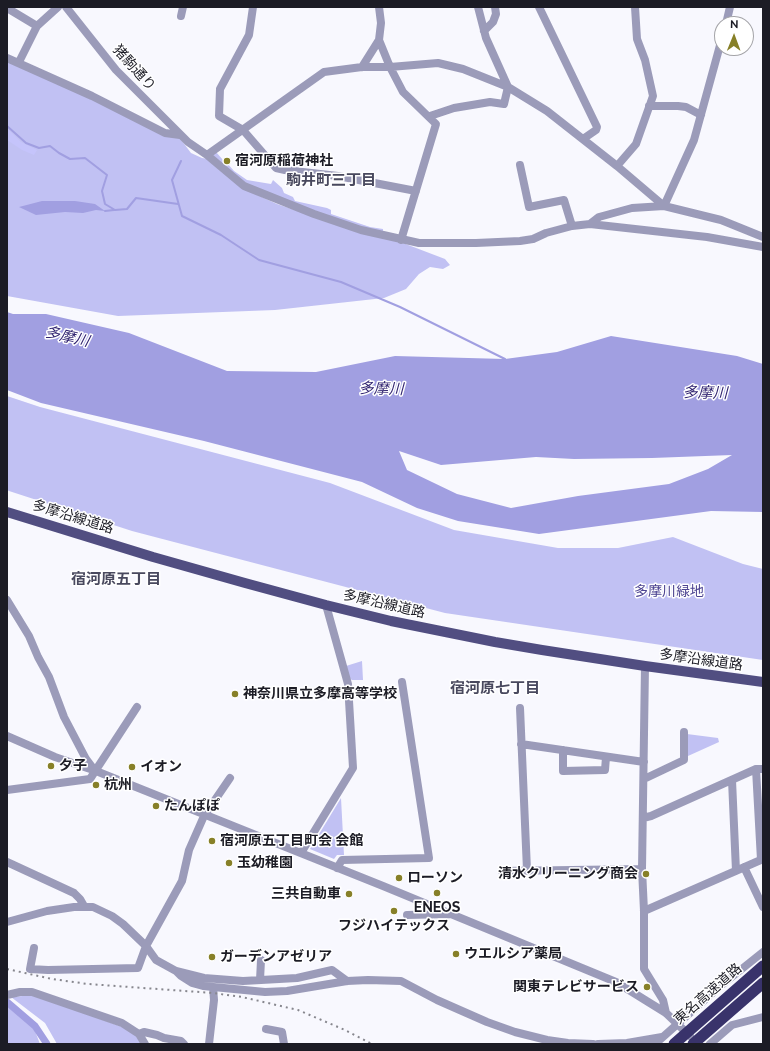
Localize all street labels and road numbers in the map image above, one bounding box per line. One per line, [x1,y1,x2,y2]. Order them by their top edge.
street label: 猪駒通り [109,42,159,94]
street label: 多摩沿線道路 [30,497,116,537]
street label: 多摩沿線道路 [341,586,427,622]
street label: 多摩沿線道路 [658,646,744,674]
street label: 東名高速道路 [671,960,745,1028]

